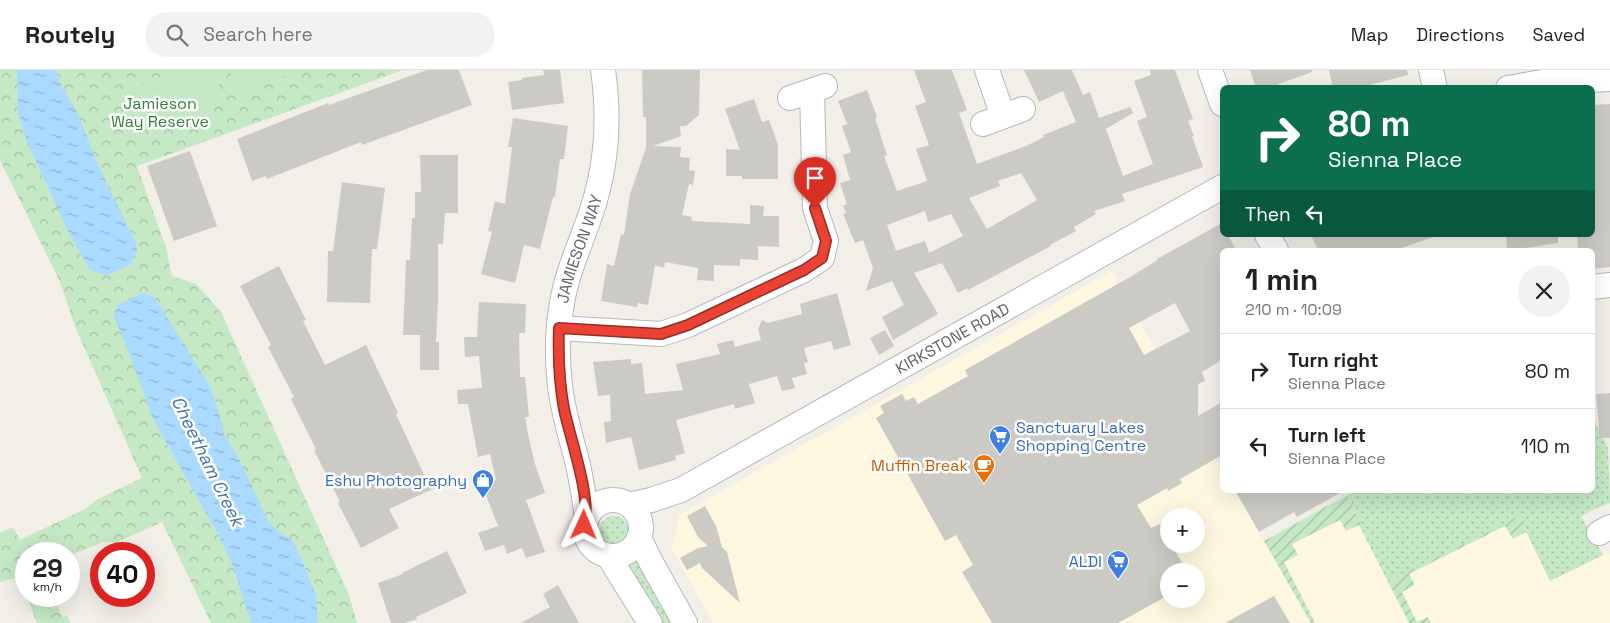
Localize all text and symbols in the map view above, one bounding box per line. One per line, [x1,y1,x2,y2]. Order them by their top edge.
search box [145,12,495,57]
text: Routely [25,19,115,50]
icon: search [163,21,191,49]
text: Search here [203,22,313,47]
text: Map [1351,23,1388,46]
text: Directions [1416,23,1505,46]
text: Saved [1533,23,1585,46]
park label: Jamieson Way Reserve [111,93,209,132]
text: 80 m [1328,102,1410,146]
icon: right [1245,105,1310,170]
text: Sienna Place [1328,145,1462,173]
pin [794,157,836,208]
icon: arrive [801,164,829,192]
street label: JAMIESON WAY [552,192,607,305]
icon: left [1301,200,1329,228]
text: Then [1245,202,1291,227]
text: 1 min [1245,260,1318,299]
button: close [1518,265,1570,317]
street label: KIRKSTONE ROAD [891,298,1013,378]
text: 210 m · 10:09 [1245,299,1342,320]
text: Turn right [1288,348,1378,373]
icon: right [1245,357,1273,385]
text: 80 m [1525,359,1570,384]
text: Sienna Place [1288,373,1386,394]
water label: Cheetham Creek [166,392,251,532]
place label: Sanctuary Lakes Shopping Centre [1016,417,1146,456]
text: Turn left [1288,423,1366,448]
supermarket icon: Sanctuary Lakes Shopping Centre [988,424,1012,455]
icon: left [1245,432,1273,460]
text: 110 m [1521,434,1570,459]
text: Sienna Place [1288,448,1386,469]
cafe icon: Muffin Break [972,453,996,484]
place label: Muffin Break [871,455,968,476]
shop icon: Eshu Photography [471,468,495,499]
place label: Eshu Photography [325,470,467,491]
position arrow [557,498,609,550]
map controls [1160,508,1205,608]
button: + [1160,508,1205,553]
speed limit sign: 40 [90,542,155,607]
supermarket icon: ALDI [1106,549,1130,580]
place label: ALDI [1069,551,1102,572]
text: 29 [32,552,63,584]
button: − [1160,563,1205,608]
text: km/h [33,579,62,595]

